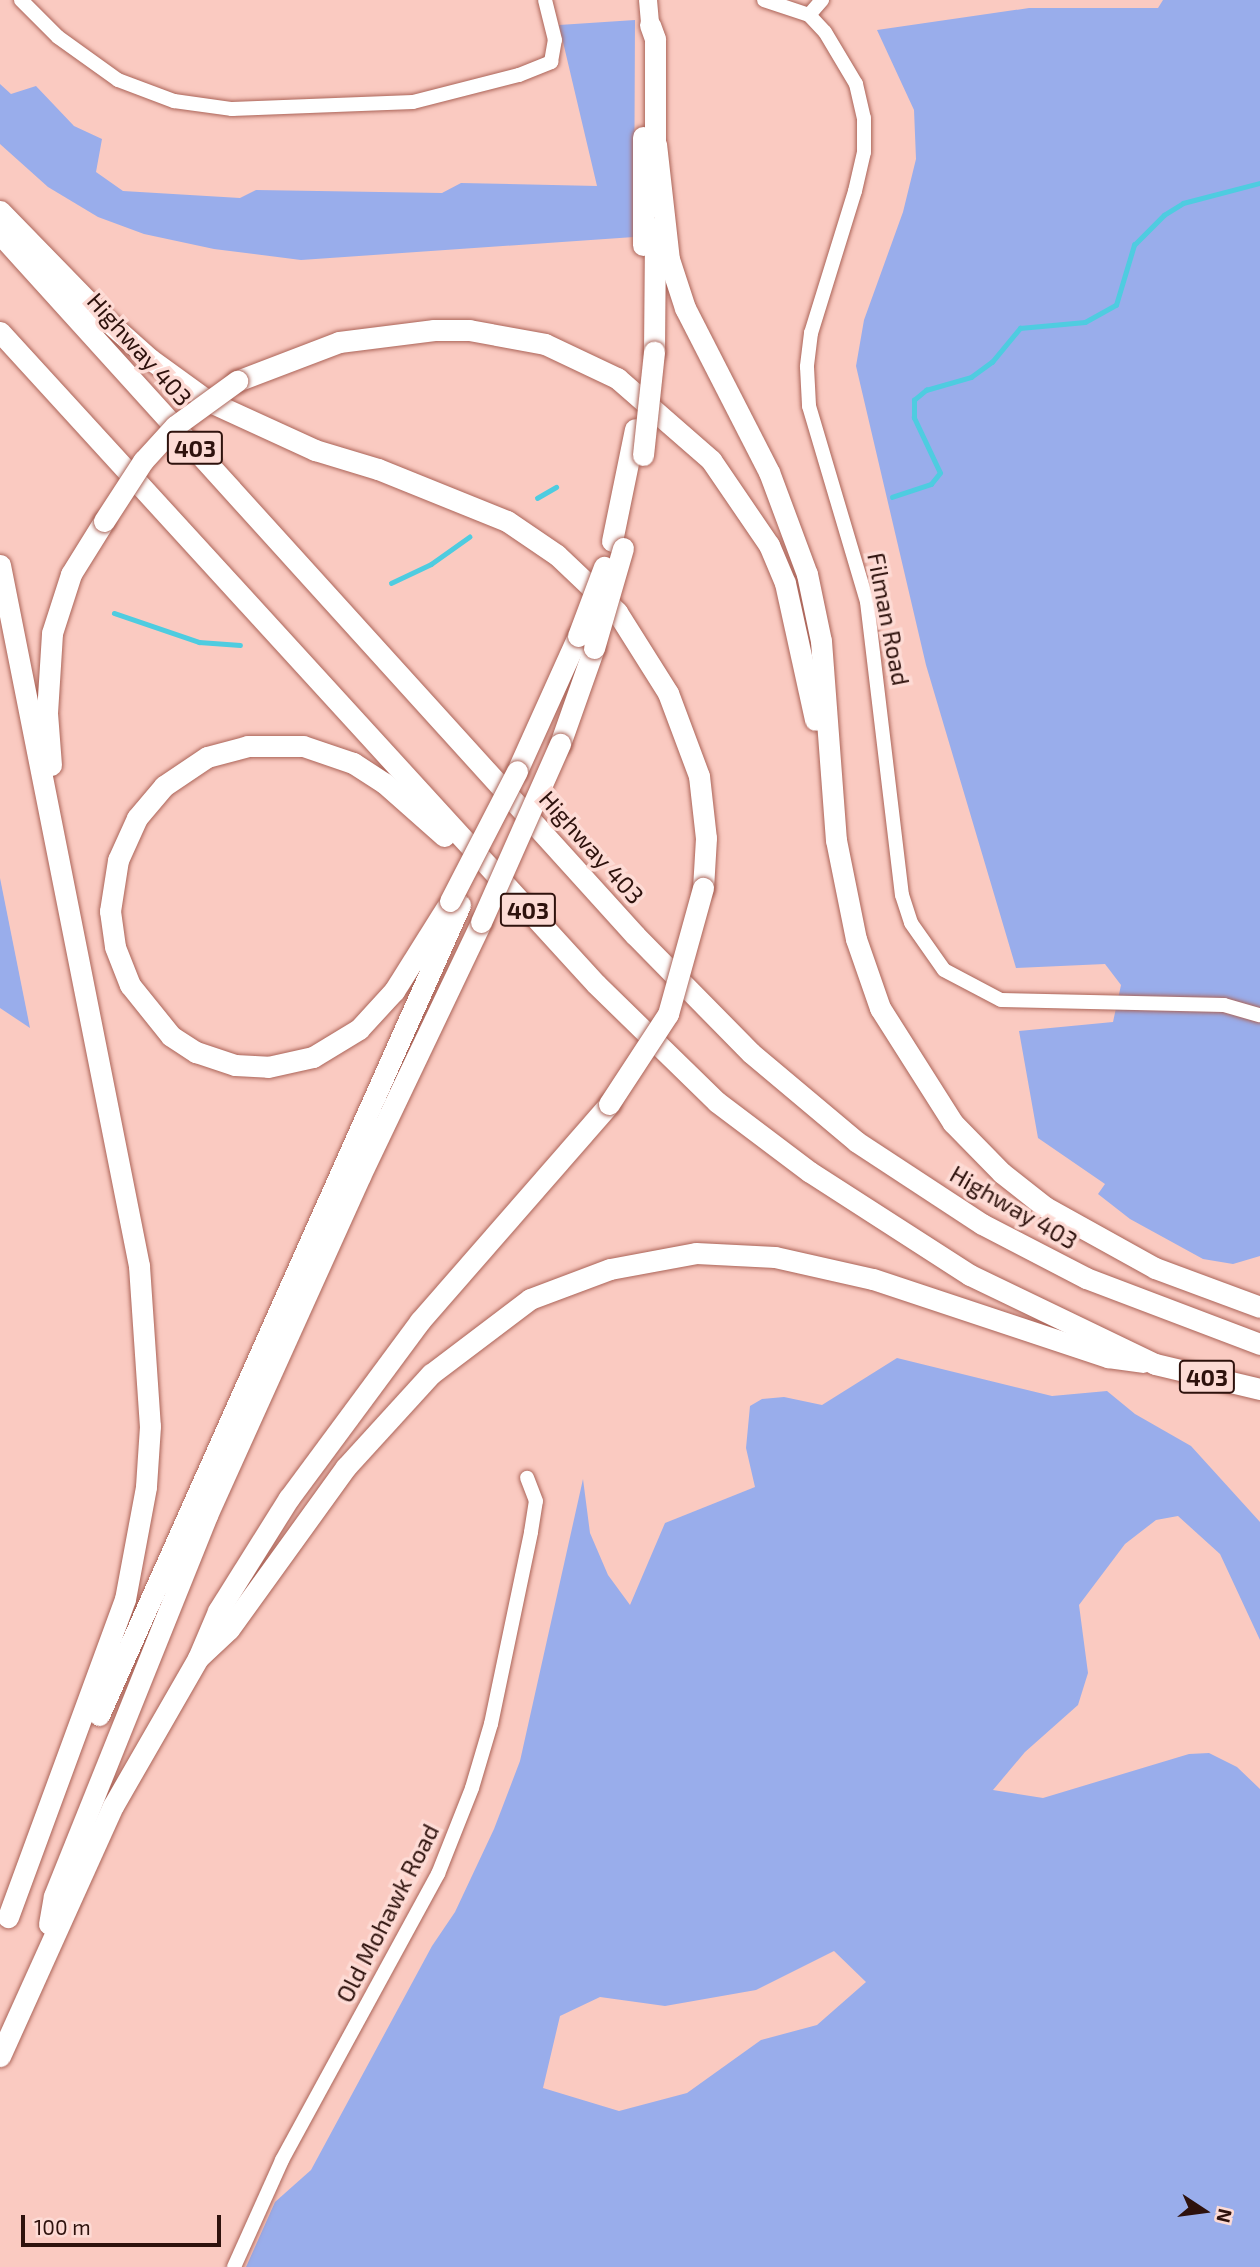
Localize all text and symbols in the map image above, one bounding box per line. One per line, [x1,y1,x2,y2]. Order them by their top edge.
street label: Highway 403 [82,286,198,412]
road number: 403 [165,428,225,468]
street label: Filman Road [862,550,916,688]
street label: Highway 403 [534,784,650,910]
road number: 403 [498,890,558,930]
street label: Highway 403 [945,1159,1083,1255]
road number: 403 [1177,1358,1237,1396]
street label: Old Mohawk Road [330,1819,444,2007]
north arrow [1169,2176,1239,2246]
scale bar [24,2200,224,2244]
text: N [1212,2207,1238,2225]
text: 100 m [34,2214,91,2239]

